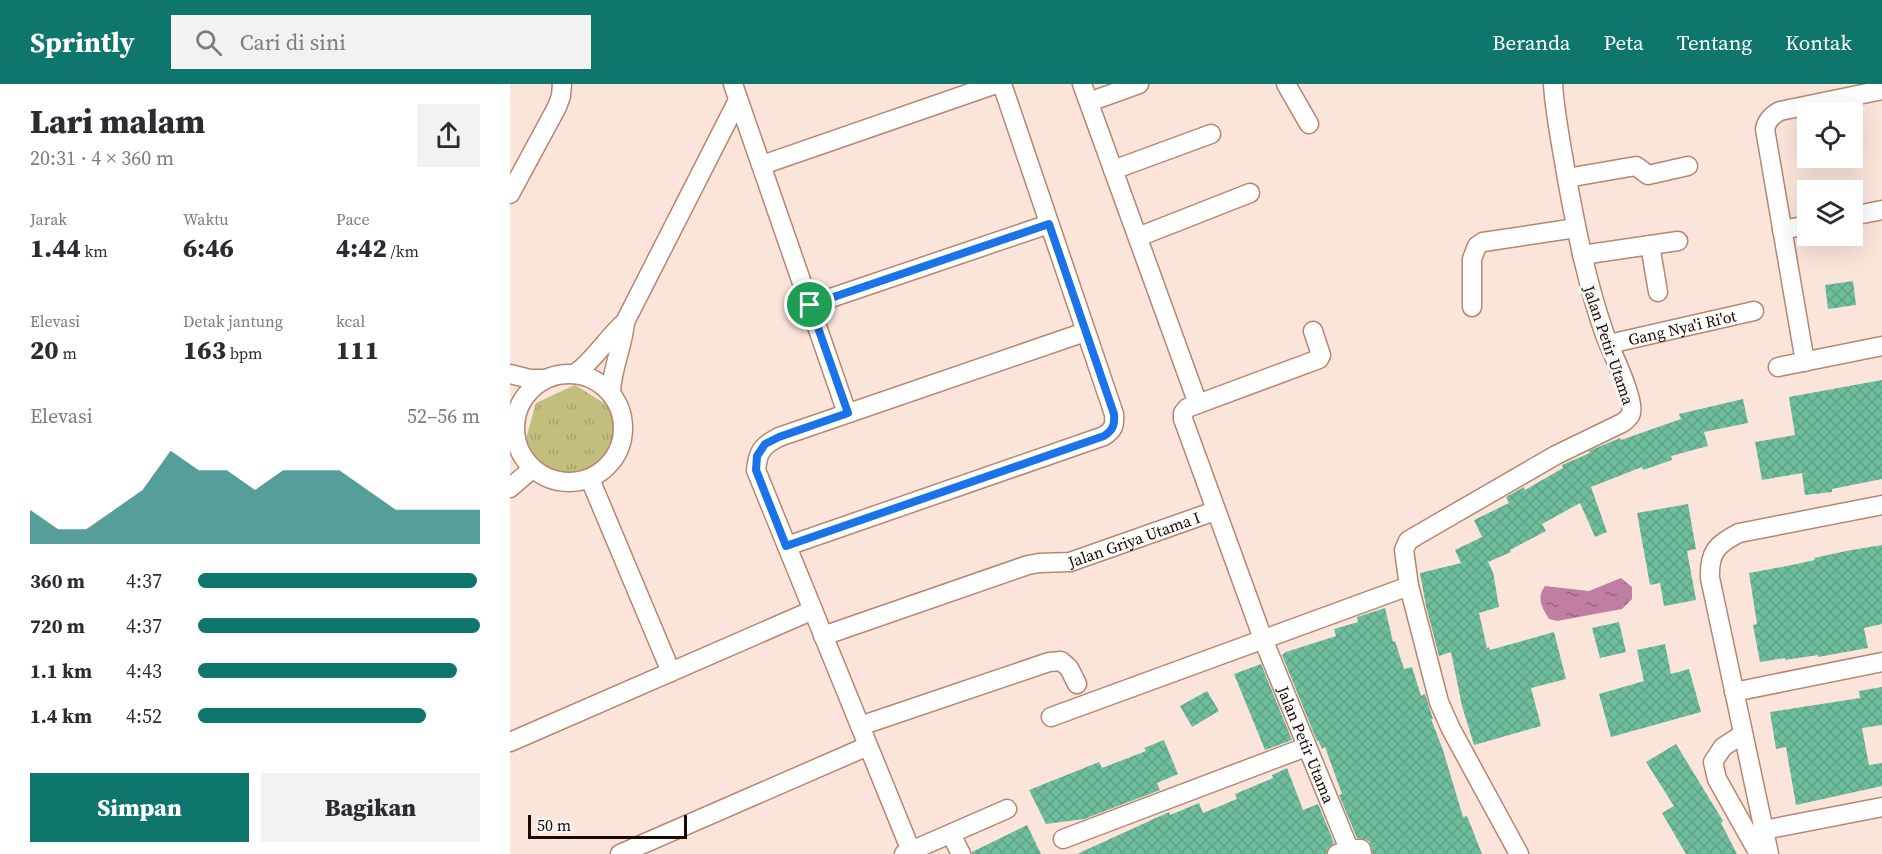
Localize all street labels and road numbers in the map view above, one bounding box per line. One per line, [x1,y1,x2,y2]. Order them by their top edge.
street label: Jalan Petir Utama [1578,282,1640,408]
street label: Gang Nya'i Ri'ot [1626,304,1739,350]
street label: Jalan Griya Utama I [1064,506,1203,573]
street label: Jalan Petir Utama [1272,682,1340,807]

